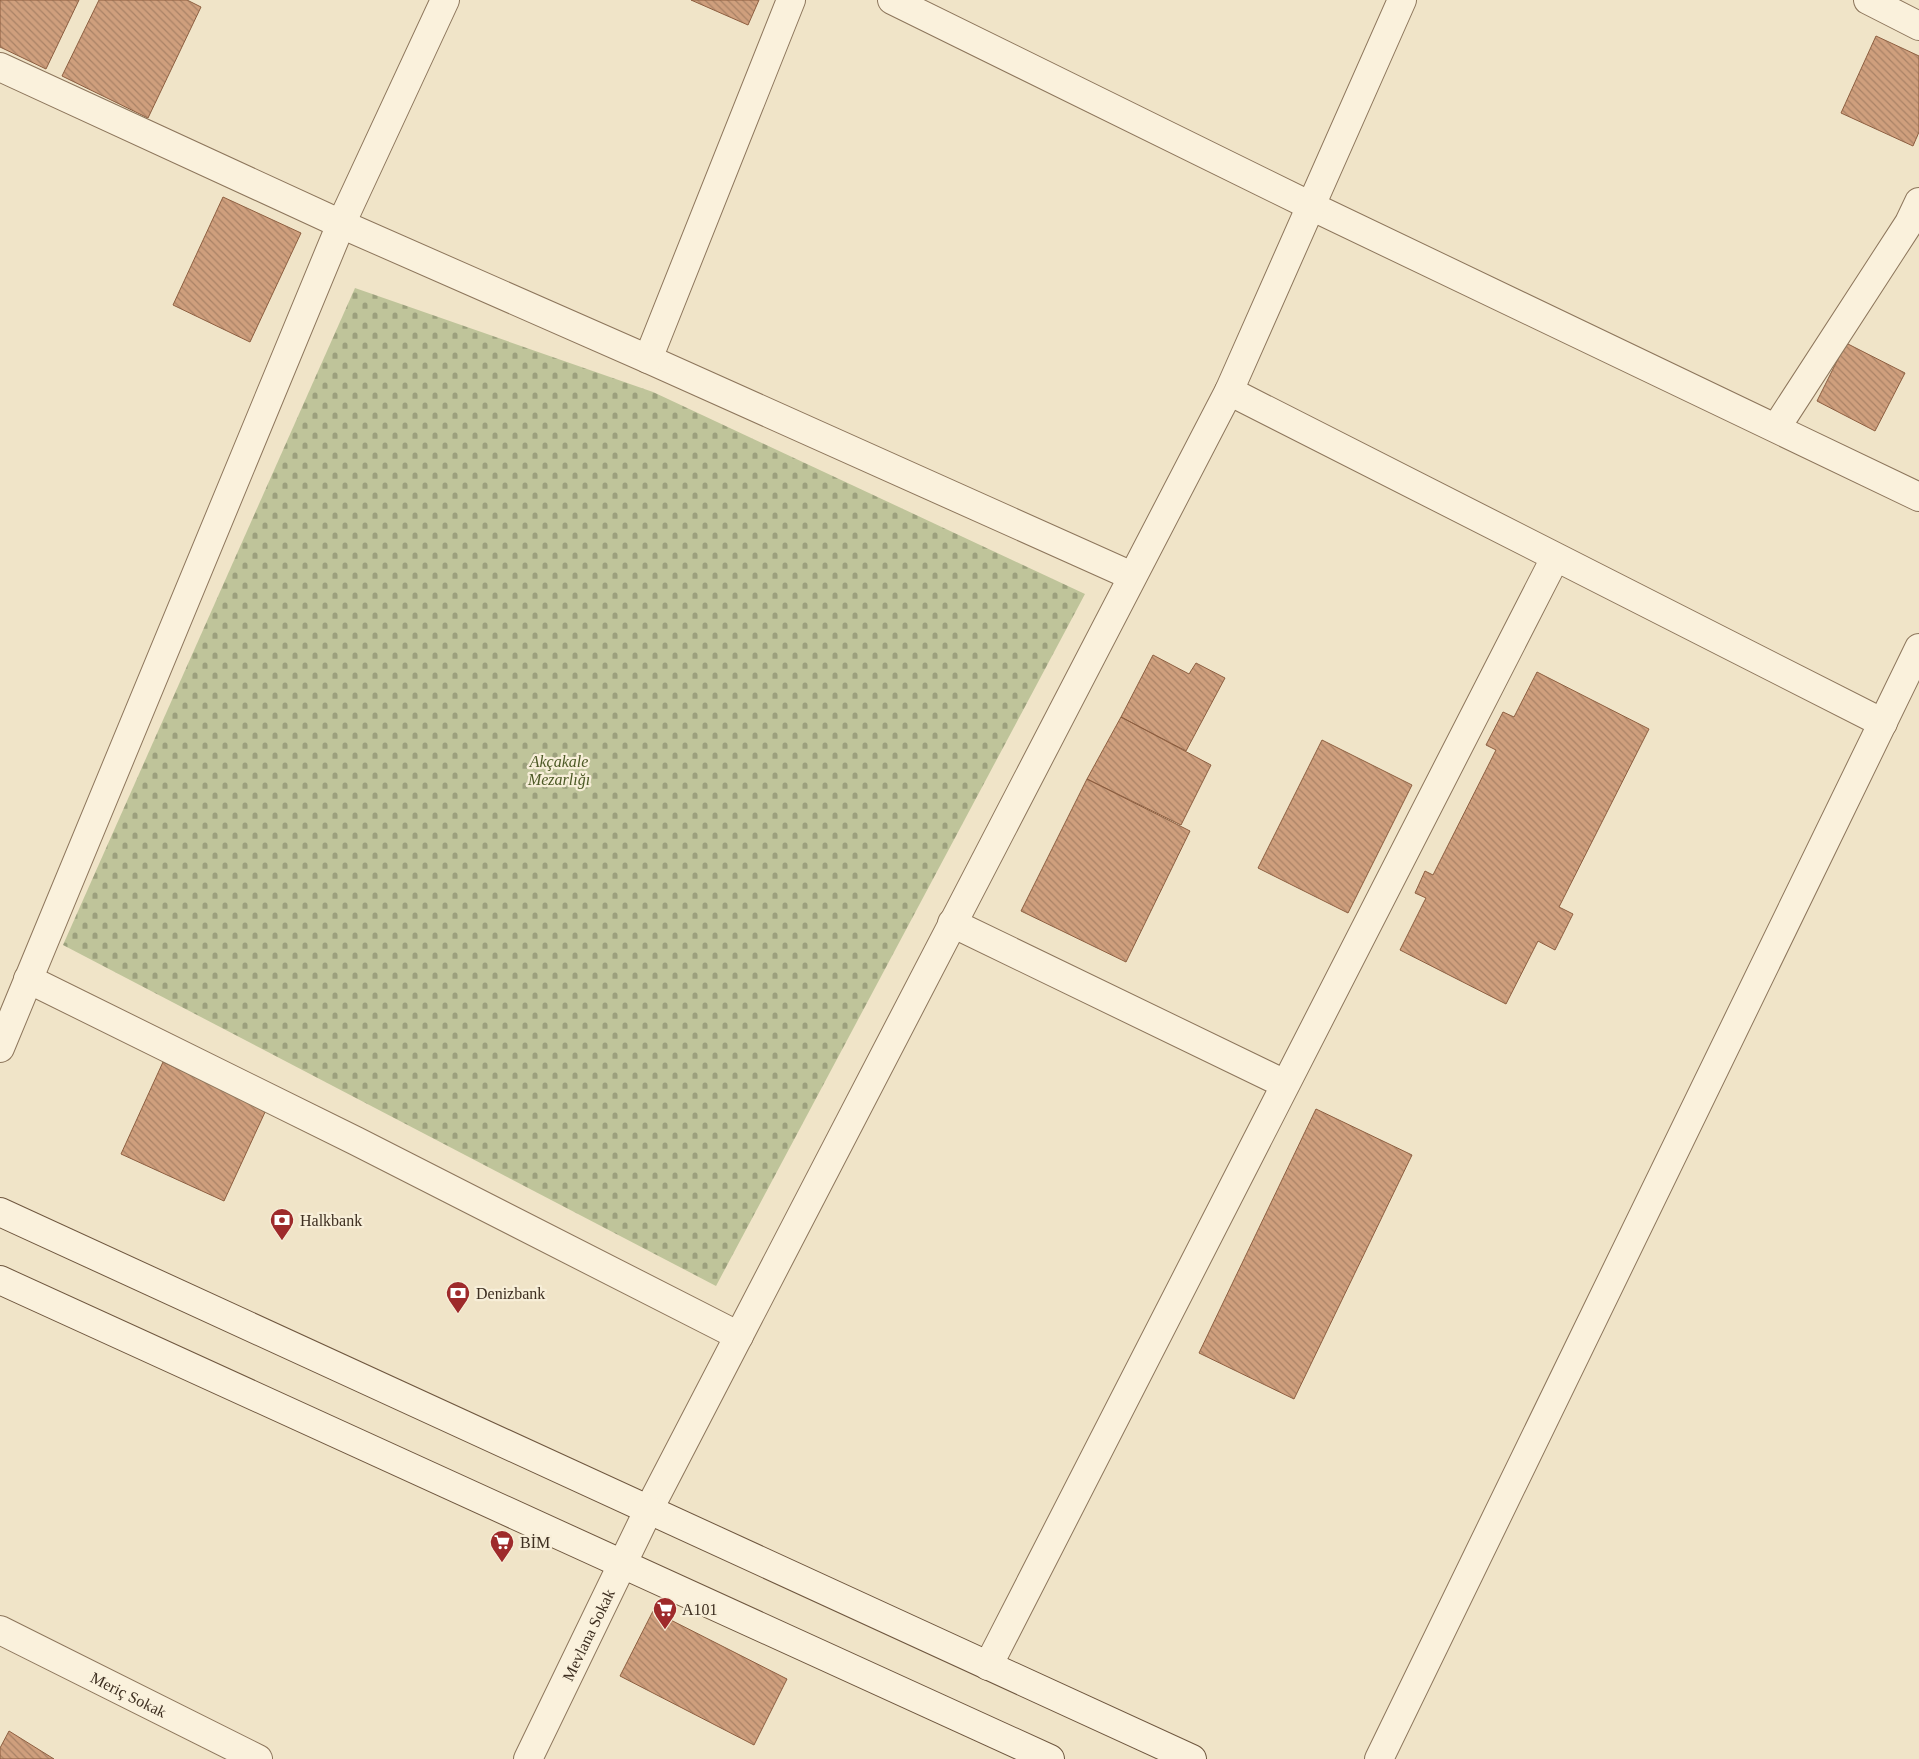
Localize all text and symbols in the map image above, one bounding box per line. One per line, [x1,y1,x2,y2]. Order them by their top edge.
park label: Akçakale Mezarlığı [527,753,590,789]
bank icon: Halkbank [269,1207,295,1241]
place label: Halkbank [300,1212,362,1229]
bank icon: Denizbank [445,1280,471,1314]
place label: Denizbank [476,1285,545,1302]
supermarket icon: BİM [489,1529,515,1563]
place label: BİM [520,1534,550,1551]
street label: Mevlana Sokak [559,1586,618,1684]
supermarket icon: A101 [652,1596,678,1630]
place label: A101 [682,1601,718,1618]
street label: Meriç Sokak [88,1669,169,1721]

